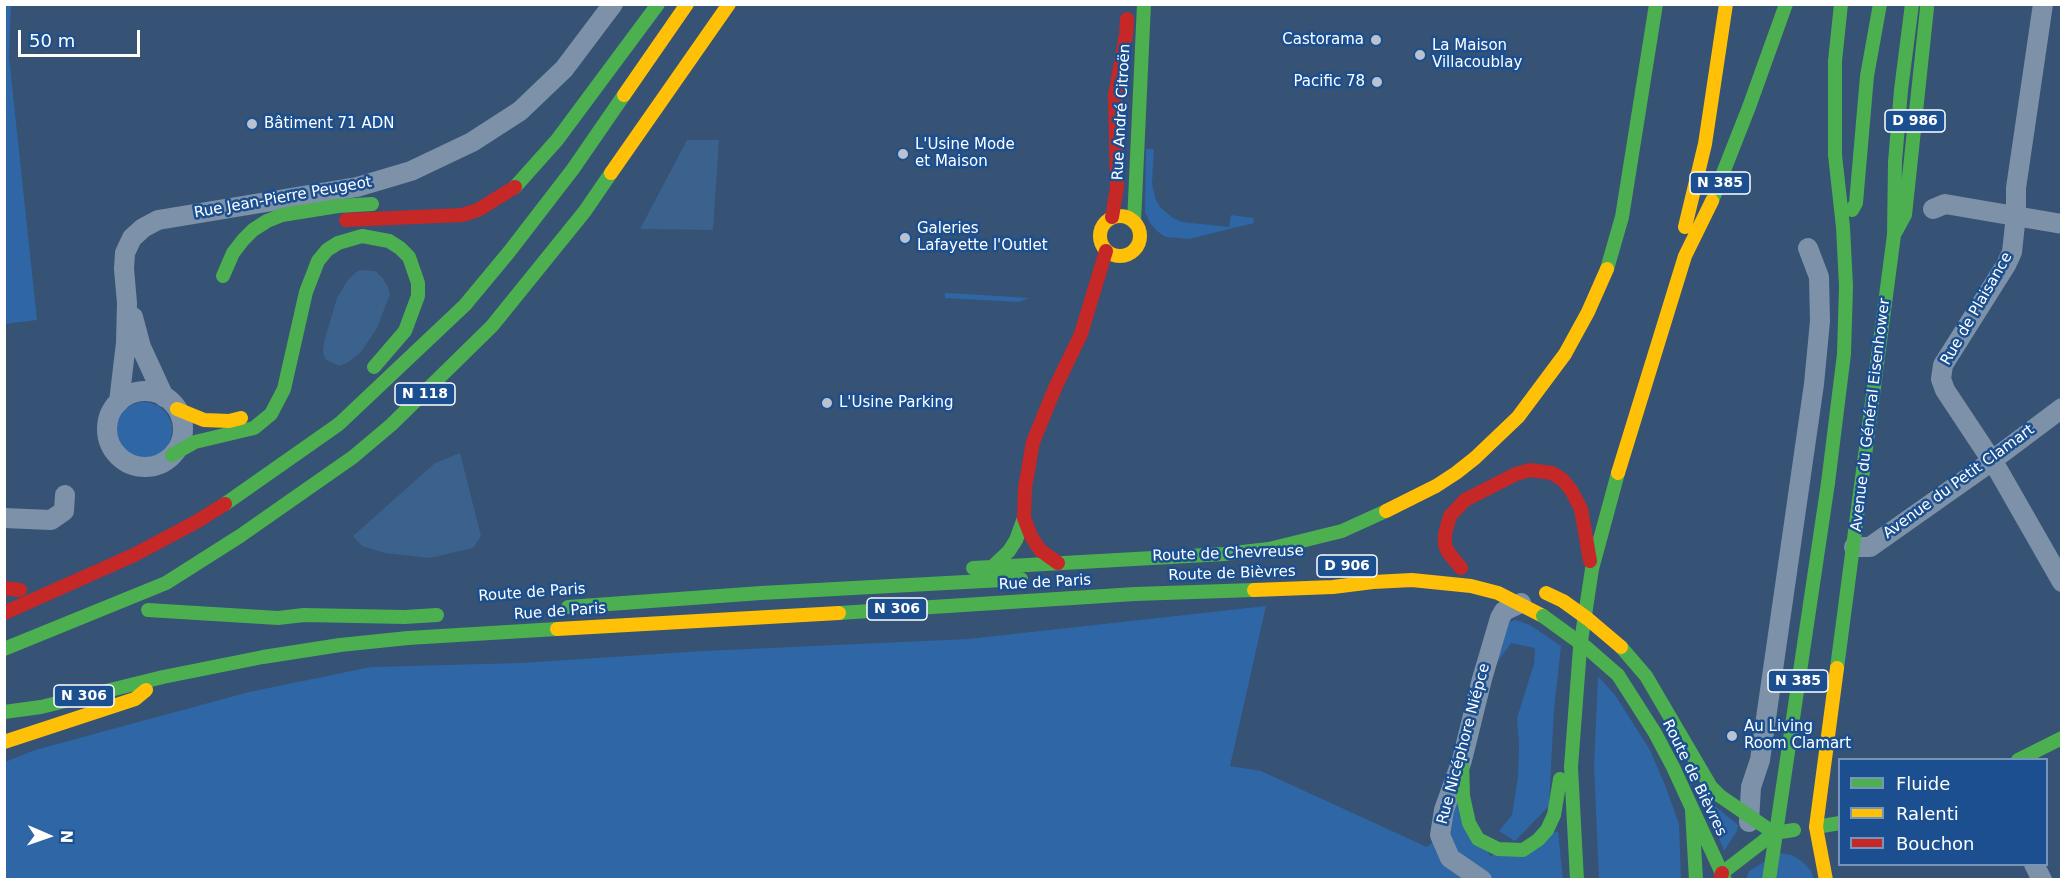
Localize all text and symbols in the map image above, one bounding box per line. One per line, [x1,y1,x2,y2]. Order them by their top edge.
scale bar [21,18,142,56]
text: 50 m [29,30,75,51]
place label: Castorama [1282,31,1364,49]
marker: Castorama [1369,33,1383,47]
place label: La Maison Villacoublay [1432,37,1522,72]
street label: Rue André Citroën [1109,43,1135,181]
marker: La Maison Villacoublay [1413,48,1427,62]
place label: Pacific 78 [1293,73,1365,91]
marker: Pacific 78 [1370,75,1384,89]
road number: D 986 [1885,110,1945,132]
place label: Bâtiment 71 ADN [264,115,394,133]
marker: Bâtiment 71 ADN [245,117,259,131]
place label: L'Usine Mode et Maison [915,136,1015,171]
marker: L'Usine Mode et Maison [896,147,910,161]
road number: N 385 [1690,172,1750,194]
street label: Rue Jean-Pierre Peugeot [193,174,373,222]
place label: Galeries Lafayette l'Outlet [917,220,1048,255]
marker: Galeries Lafayette l'Outlet [898,231,912,245]
street label: Rue de Plaisance [1937,249,2017,369]
street label: Avenue du Général Eisenhower [1848,297,1894,533]
road number: N 118 [395,383,455,405]
place label: L'Usine Parking [839,394,954,412]
marker: L'Usine Parking [820,396,834,410]
street label: Avenue du Petit Clamart [1880,421,2038,543]
street label: Route de Chevreuse [1152,542,1304,566]
road number: D 906 [1317,555,1377,577]
street label: Route de Bièvres [1168,563,1296,585]
street label: Rue de Paris [998,572,1092,594]
street label: Route de Paris [478,580,586,606]
road number: N 306 [867,598,927,620]
street label: Rue de Paris [513,600,607,624]
street label: Rue Nicéphore Niépce [1434,662,1494,826]
road number: N 385 [1768,670,1828,692]
road number: N 306 [54,685,114,707]
street label: Route de Bièvres [1658,717,1730,839]
place label: Au Living Room Clamart [1744,718,1851,753]
marker: Au Living Room Clamart [1725,729,1739,743]
legend [1838,758,2048,866]
text: Fluide [1896,773,1950,794]
text: Ralenti [1896,803,1959,824]
north arrow [18,806,78,866]
text: N [57,830,76,844]
text: Bouchon [1896,833,1975,854]

